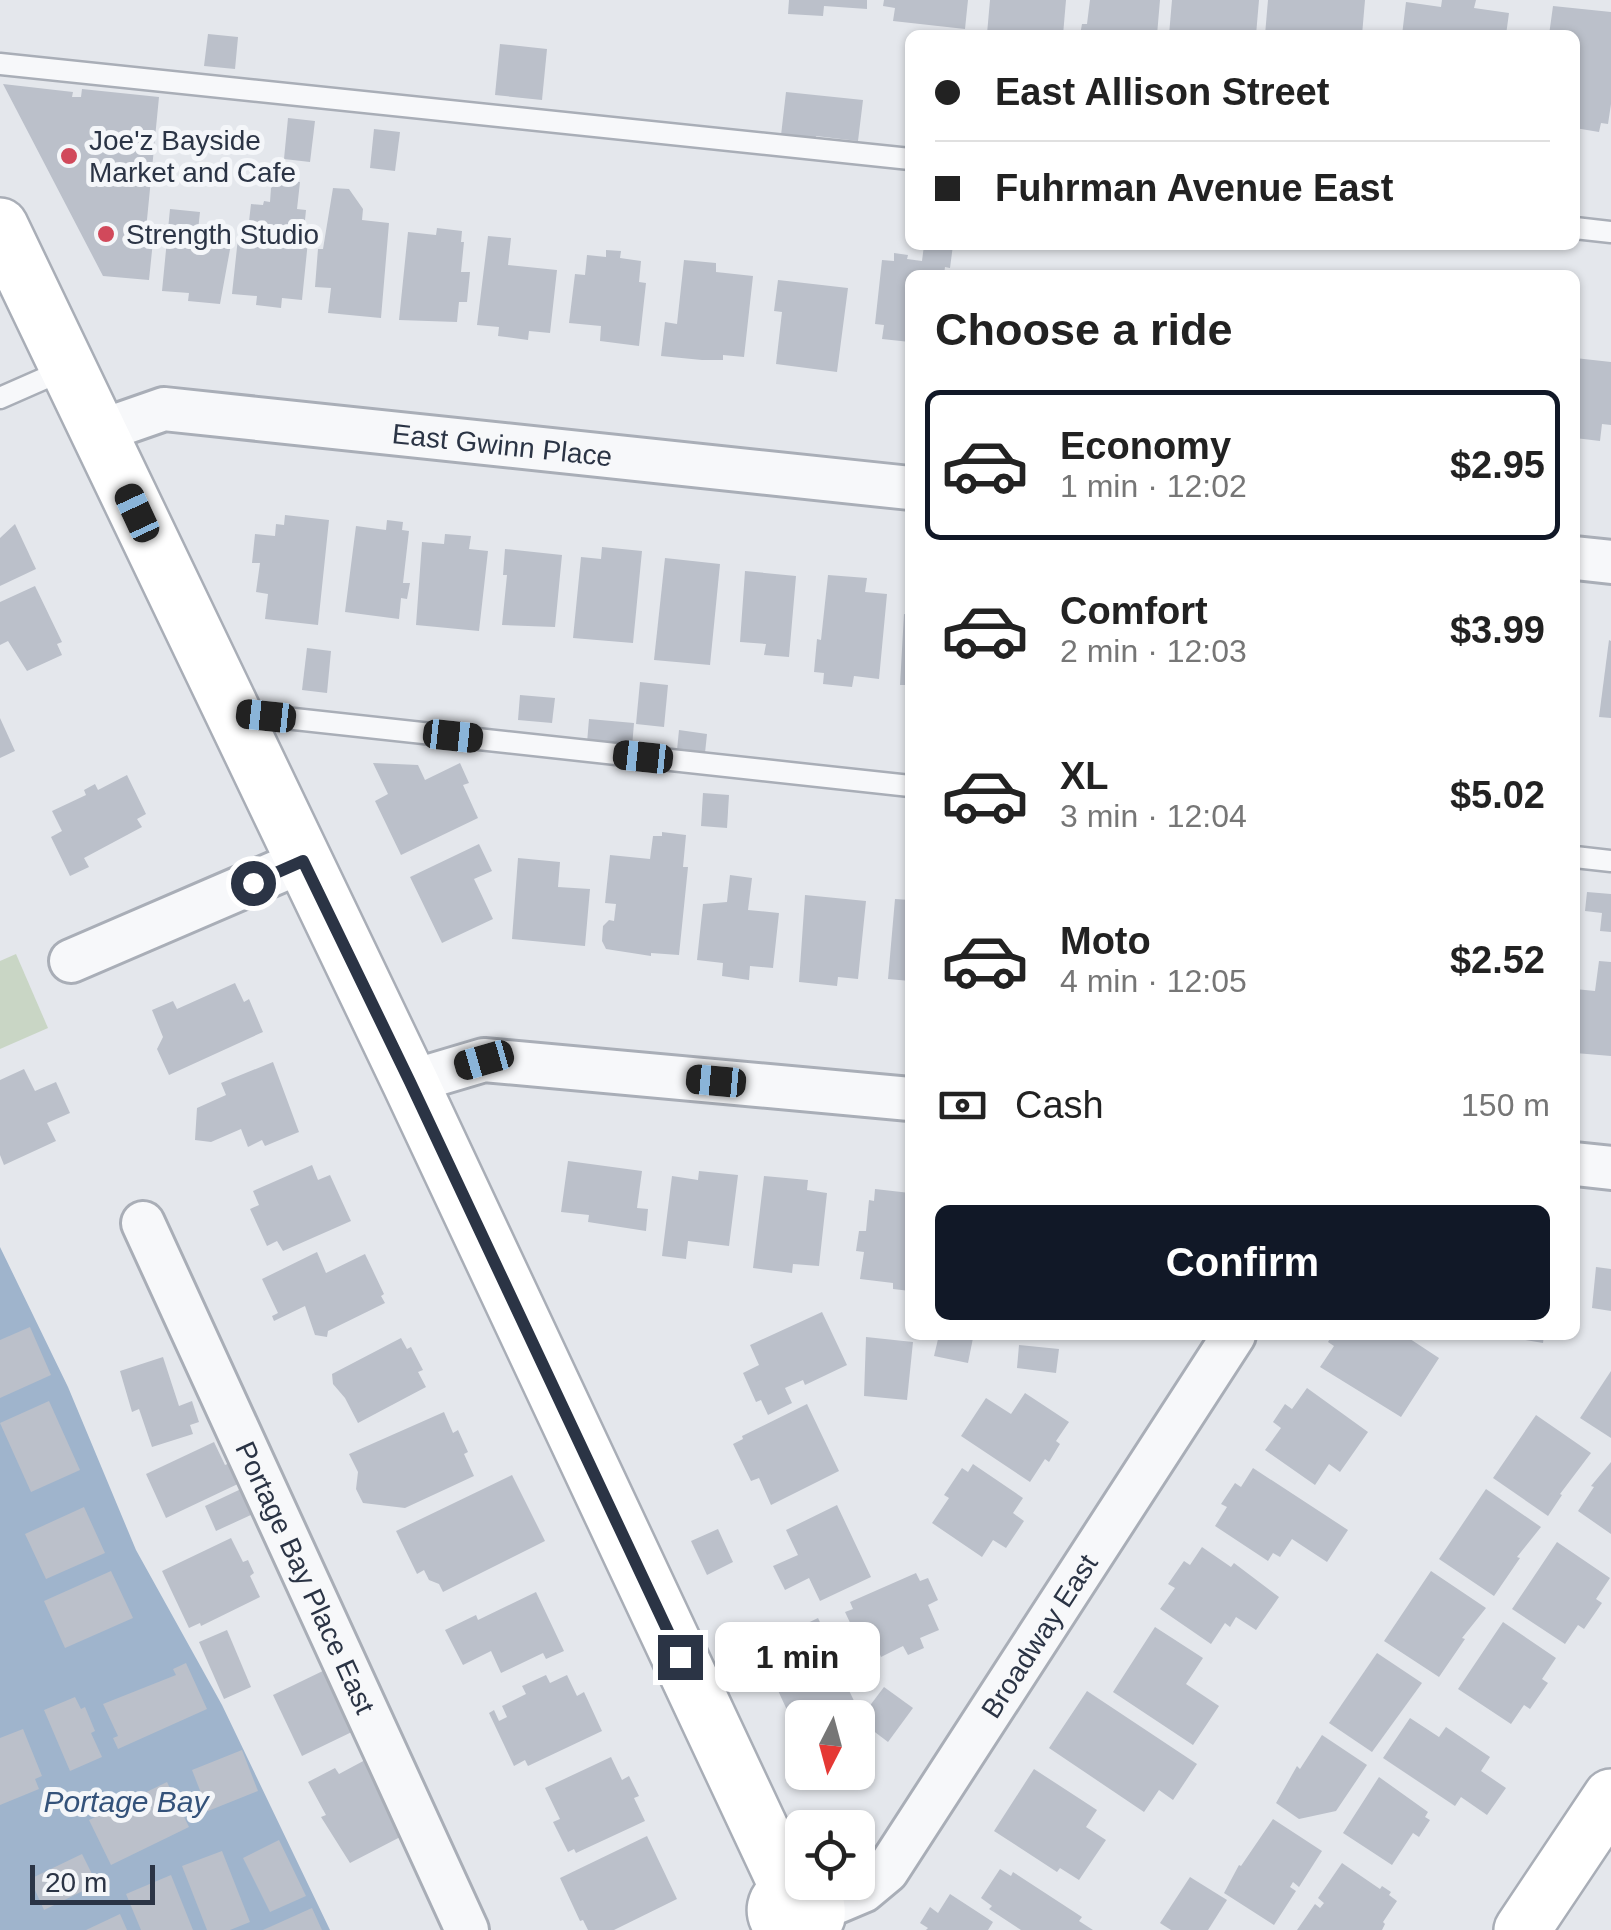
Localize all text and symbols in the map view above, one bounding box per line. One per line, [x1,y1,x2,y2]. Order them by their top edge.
text: East Allison Street [995,71,1329,113]
place label: Joe'z Bayside Market and Cafe [89,125,296,188]
marker: Joe'z Bayside Market and Cafe [58,145,80,167]
text: Fuhrman Avenue East [995,167,1393,209]
place label: Strength Studio [126,219,319,250]
marker: Strength Studio [95,223,117,245]
text: Choose a ride [935,304,1233,355]
street label: East Gwinn Place [391,418,614,472]
icon: car [940,420,1030,510]
text: Economy [1060,425,1231,467]
text: $2.95 [1450,444,1545,486]
text: 1 min · 12:02 [1060,468,1247,504]
car [111,479,163,547]
icon: car [940,585,1030,675]
text: Comfort [1060,590,1208,632]
text: $3.99 [1450,609,1545,651]
text: 2 min · 12:03 [1060,633,1247,669]
car [235,698,297,734]
car [422,718,484,754]
car [612,739,674,775]
icon: car [940,750,1030,840]
text: XL [1060,755,1109,797]
text: $5.02 [1450,774,1545,816]
text: 3 min · 12:04 [1060,798,1247,834]
route start [231,861,276,906]
icon: car [940,915,1030,1005]
text: Moto [1060,920,1151,962]
text: $2.52 [1450,939,1545,981]
text: 4 min · 12:05 [1060,963,1247,999]
car [451,1037,517,1083]
car [685,1063,747,1099]
icon: cash [935,1078,990,1133]
text: Cash [1015,1084,1104,1126]
text: 150 m [1461,1087,1550,1123]
button: Confirm [935,1205,1550,1320]
street label: Portage Bay Place East [230,1437,381,1719]
street label: Broadway East [975,1548,1103,1724]
callout: 1 min [715,1622,880,1692]
route end [658,1635,703,1680]
text: 1 min [756,1639,839,1675]
north arrow [785,1700,875,1790]
map controls [785,1700,875,1900]
water label: Portage Bay [43,1785,211,1818]
button: locate [785,1810,875,1900]
scale bar [30,1860,155,1904]
text: 20 m [45,1867,107,1898]

